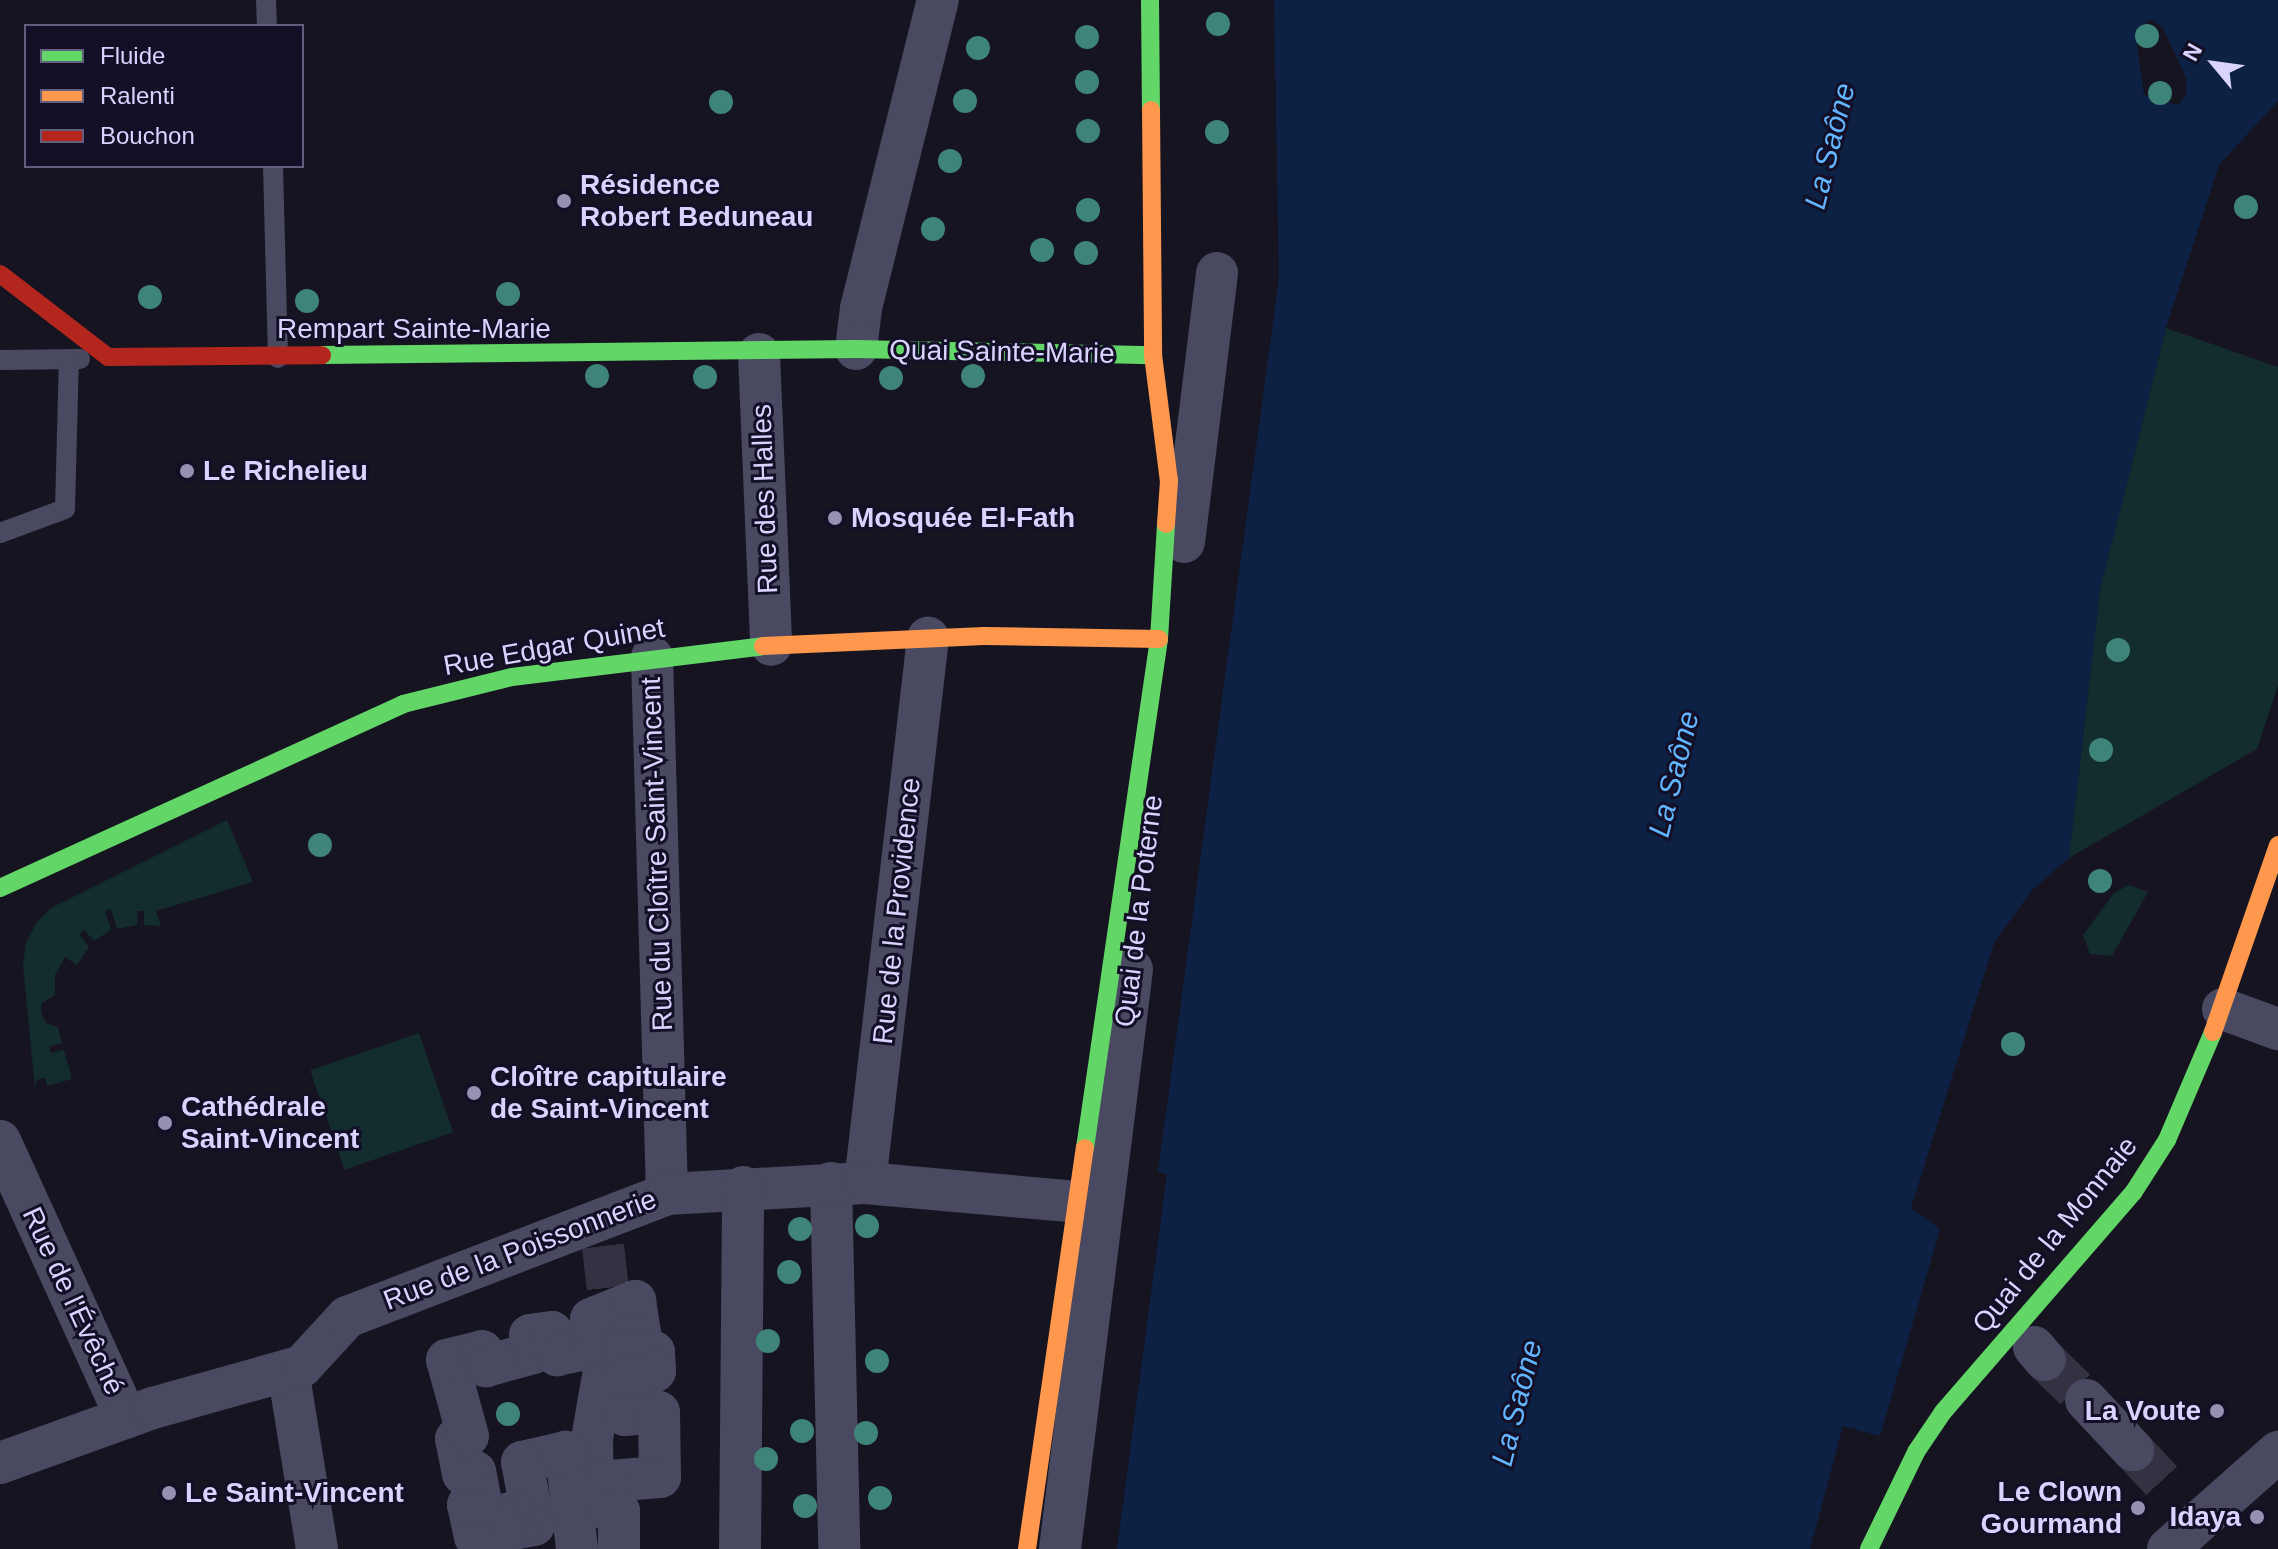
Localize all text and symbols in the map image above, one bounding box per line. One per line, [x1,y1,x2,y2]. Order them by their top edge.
legend [24,24,304,168]
north arrow [2174,24,2254,104]
text: N [2178,39,2207,65]
text: Fluide [100,42,165,69]
water label: La Saône [1797,79,1863,213]
text: Ralenti [100,82,175,109]
text: Bouchon [100,122,195,149]
place label: Résidence Robert Beduneau [580,168,813,234]
marker: Résidence Robert Beduneau [555,192,573,210]
street label: Rempart Sainte-Marie [277,312,551,346]
street label: Quai Sainte-Marie [889,333,1115,371]
street label: Rue des Halles [745,404,785,594]
place label: Le Richelieu [203,454,368,488]
marker: Le Richelieu [178,462,196,480]
place label: Mosquée El-Fath [851,501,1075,535]
marker: Mosquée El-Fath [826,509,844,527]
street label: Rue Edgar Quinet [441,611,667,683]
street label: Rue du Cloître Saint-Vincent [634,676,680,1032]
water label: La Saône [1641,707,1707,841]
street label: Rue de la Providence [866,776,928,1046]
street label: Quai de la Poterne [1108,793,1170,1029]
place label: Cloître capitulaire de Saint-Vincent [490,1060,727,1126]
marker: Cloître capitulaire de Saint-Vincent [465,1084,483,1102]
place label: Cathédrale Saint-Vincent [181,1090,359,1156]
marker: Cathédrale Saint-Vincent [156,1114,174,1132]
street label: Quai de la Monnaie [1966,1130,2144,1340]
street label: Rue de la Poissonnerie [379,1182,661,1318]
street label: Rue de l'Évêché [15,1202,131,1400]
water label: La Saône [1484,1336,1550,1470]
place label: La Voute [2085,1394,2201,1428]
marker: La Voute [2208,1402,2226,1420]
place label: Le Clown Gourmand [1980,1475,2122,1541]
place label: Le Saint-Vincent [185,1476,404,1510]
marker: Le Saint-Vincent [160,1484,178,1502]
marker: Le Clown Gourmand [2129,1499,2147,1517]
place label: Idaya [2169,1500,2241,1534]
marker: Idaya [2248,1508,2266,1526]

